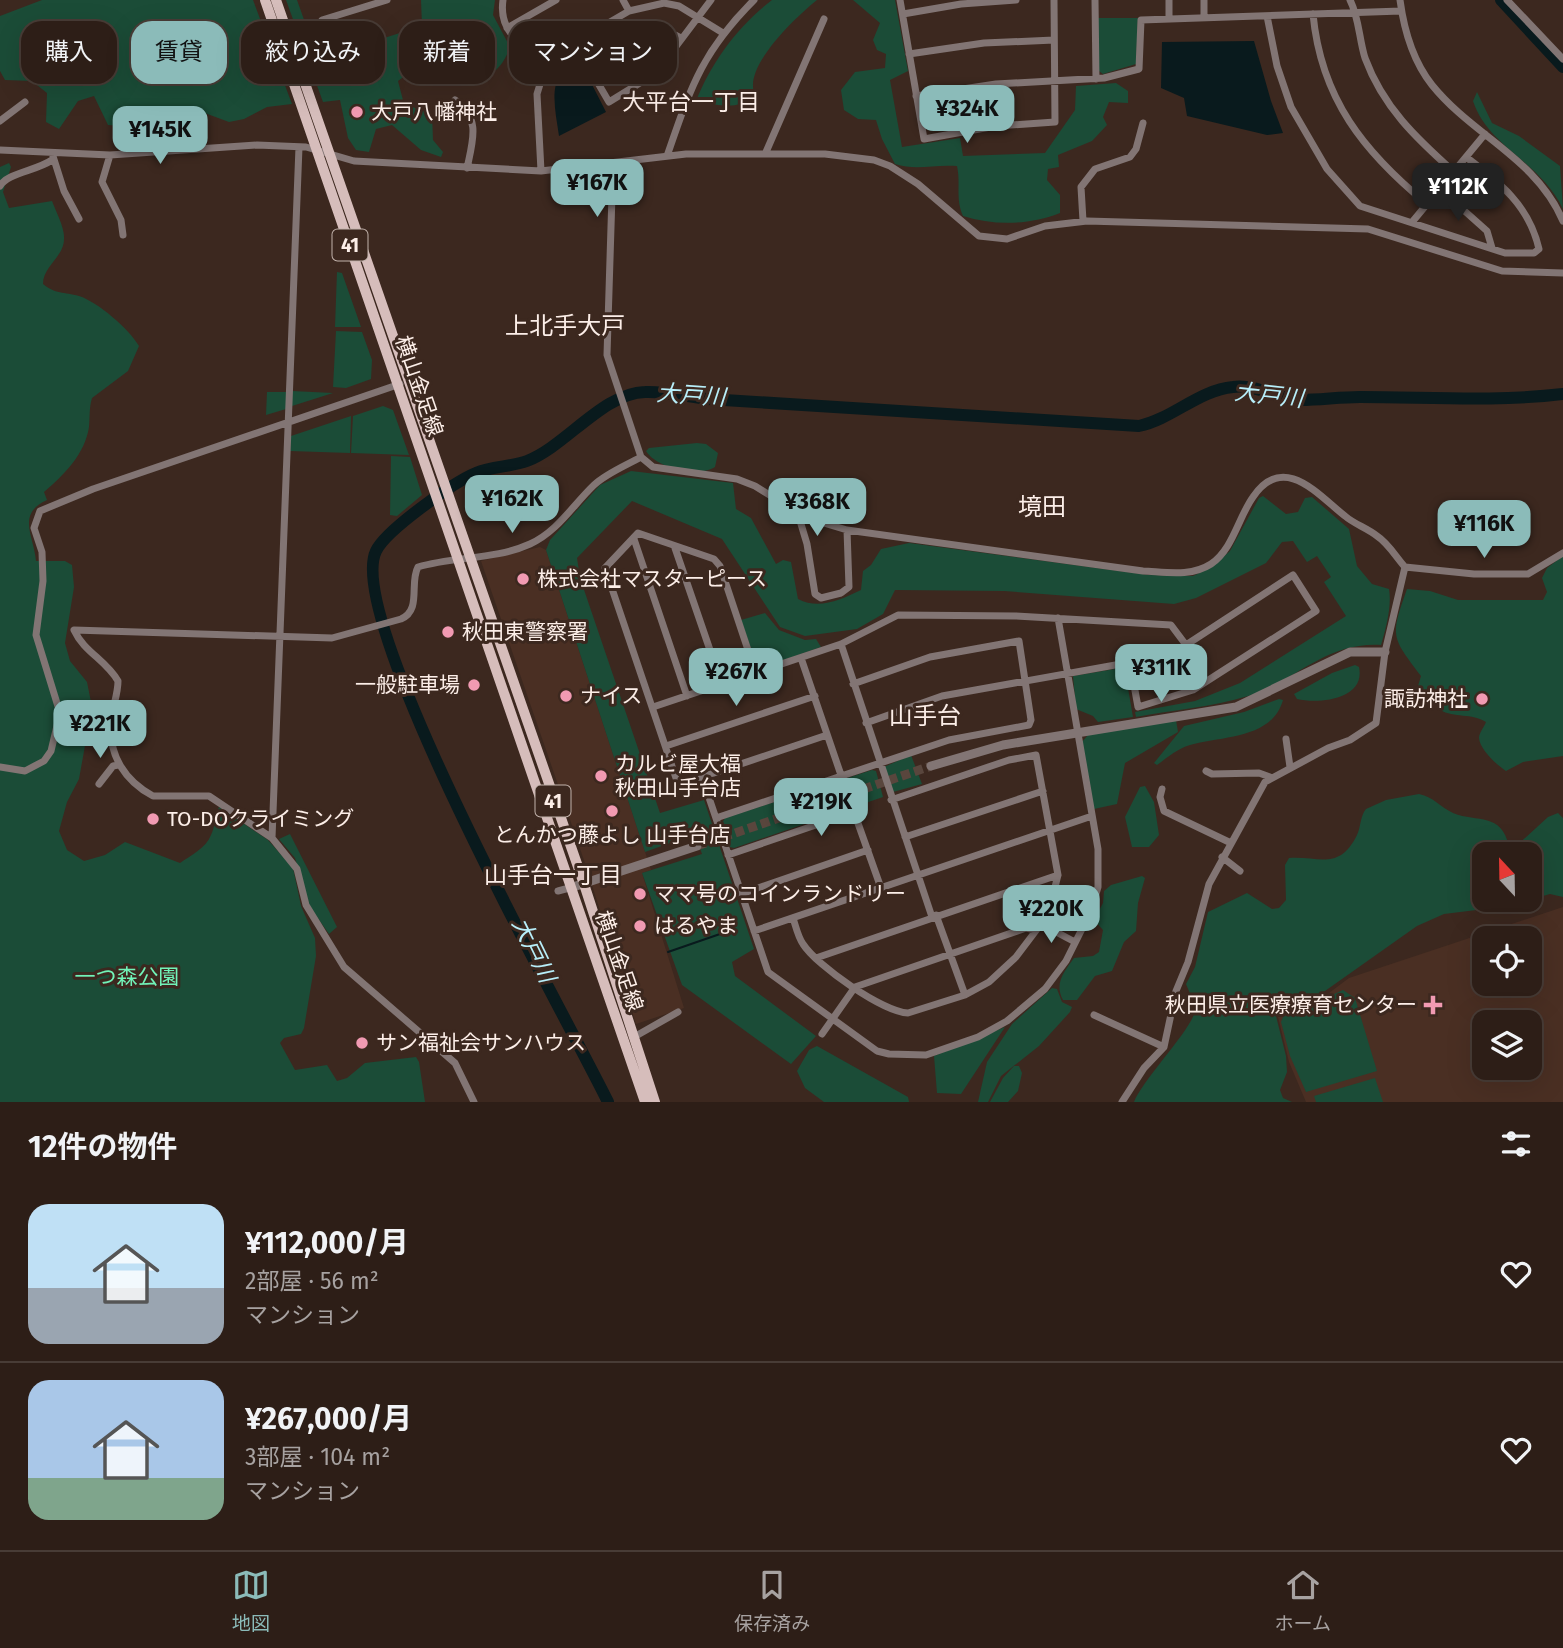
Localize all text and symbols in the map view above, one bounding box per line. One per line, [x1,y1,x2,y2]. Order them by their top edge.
chip: 購入 [21,21,117,84]
chip: 賃貸 [131,21,227,84]
chip: 絞り込み [241,21,385,84]
chip: 新着 [399,21,495,84]
chip: マンション [509,21,677,84]
pin: ¥324K [918,86,1016,145]
district label: 大平台一丁目 [622,88,760,116]
text: ¥324K [935,94,999,122]
place label: 大戸八幡神社 [371,99,497,125]
marker: 大戸八幡神社 [349,104,365,120]
pin: ¥145K [111,106,209,166]
text: ¥145K [129,115,191,143]
pin: ¥167K [548,160,646,219]
pin: ¥112K [1409,164,1507,223]
text: ¥167K [567,168,627,196]
text: ¥112K [1428,172,1488,200]
road number: 41 [332,230,368,260]
district label: 上北手大戸 [505,312,625,340]
street label: 横山金足線 [390,332,448,440]
water label: 大戸川 [1233,377,1308,413]
water label: 大戸川 [656,379,729,412]
pin: ¥162K [463,476,561,535]
pin: ¥368K [768,478,866,538]
text: ¥162K [481,484,543,512]
text: ¥368K [784,487,850,515]
district label: 境田 [1018,493,1066,521]
pin: ¥116K [1435,500,1533,560]
text: ¥116K [1454,509,1514,537]
place label: 株式会社マスターピース [537,566,767,592]
marker: 株式会社マスターピース [515,571,531,587]
place label: 秋田東警察署 [462,619,588,645]
marker: 秋田東警察署 [440,624,456,640]
pin: ¥311K [1112,644,1210,704]
pin: ¥267K [687,648,785,708]
text: ¥311K [1131,653,1191,681]
text: ¥267K [705,657,767,685]
place label: 一般駐車場 [355,672,460,698]
marker: 一般駐車場 [466,677,482,693]
place label: ナイス [580,683,642,709]
place label: 諏訪神社 [1384,686,1468,712]
marker: ナイス [558,688,574,704]
marker: 諏訪神社 [1474,691,1490,707]
pin: ¥221K [51,700,149,760]
district label: 山手台 [889,702,961,730]
text: ¥221K [69,709,131,737]
place label: カルビ屋大福 秋田山手台店 [615,751,741,801]
marker: カルビ屋大福 秋田山手台店 [593,768,609,784]
pin: ¥219K [772,778,870,838]
road number: 41 [536,786,570,816]
text: ¥219K [790,787,852,815]
marker: とんかつ藤よし 山手台店 [604,803,620,819]
place label: TO-DOクライミング [167,806,354,832]
marker: TO-DOクライミング [145,811,161,827]
place label: とんかつ藤よし 山手台店 [494,822,730,848]
north arrow [1472,842,1542,912]
map controls [1472,842,1542,1080]
district label: 山手台一丁目 [484,861,622,889]
place label: ママ号のコインランドリー [654,881,906,907]
marker: ママ号のコインランドリー [632,886,648,902]
pin: ¥220K [1002,886,1100,945]
text: ¥220K [1019,894,1083,922]
street label: 横山金足線 [590,907,648,1015]
water label: 大戸川 [506,913,563,990]
place label: はるやま [654,913,738,939]
marker: はるやま [632,918,648,934]
button: locate [1472,926,1542,996]
park label: 一つ森公園 [75,964,180,990]
place label: 秋田県立医療療育センター [1165,992,1417,1018]
marker: 秋田県立医療療育センター [1423,995,1443,1015]
button: layers [1472,1010,1542,1080]
place label: サン福祉会サンハウス [376,1030,586,1056]
marker: サン福祉会サンハウス [354,1035,370,1051]
icon: filters [1497,1125,1535,1163]
text: 12件の物件 [28,1129,177,1165]
text: ¥112,000/月 [245,1225,409,1261]
icon: home [84,1232,168,1316]
icon: heart [1497,1255,1535,1293]
text: 2部屋 · 56 m² [245,1267,379,1295]
text: マンション [245,1301,360,1329]
text: ¥267,000/月 [245,1401,412,1437]
icon: home [84,1408,168,1492]
icon: heart [1497,1431,1535,1469]
text: 3部屋 · 104 m² [245,1443,390,1471]
text: マンション [245,1477,360,1505]
tab: 地図 [232,1566,270,1635]
tab: 保存済み [734,1566,810,1635]
tab: ホーム [1274,1566,1331,1635]

